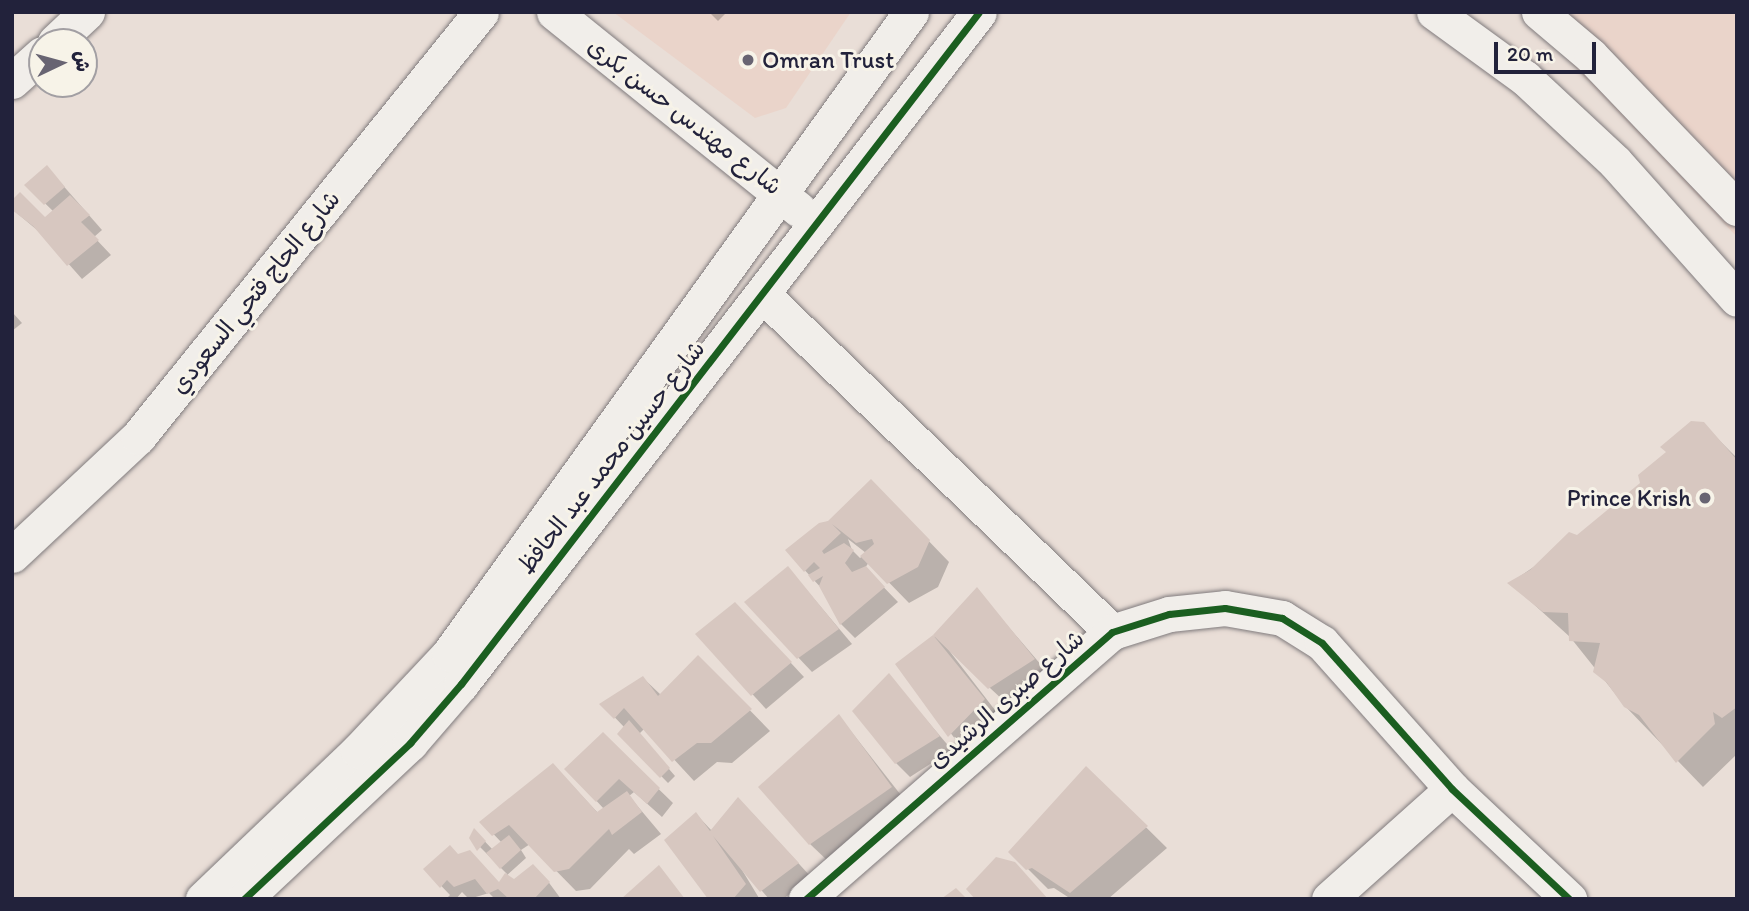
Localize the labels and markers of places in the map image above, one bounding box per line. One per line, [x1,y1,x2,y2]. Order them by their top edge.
place label: Omran Trust [762,46,894,74]
marker: Omran Trust [740,52,756,68]
place label: Prince Krish [1567,484,1691,512]
marker: Prince Krish [1697,490,1713,506]

